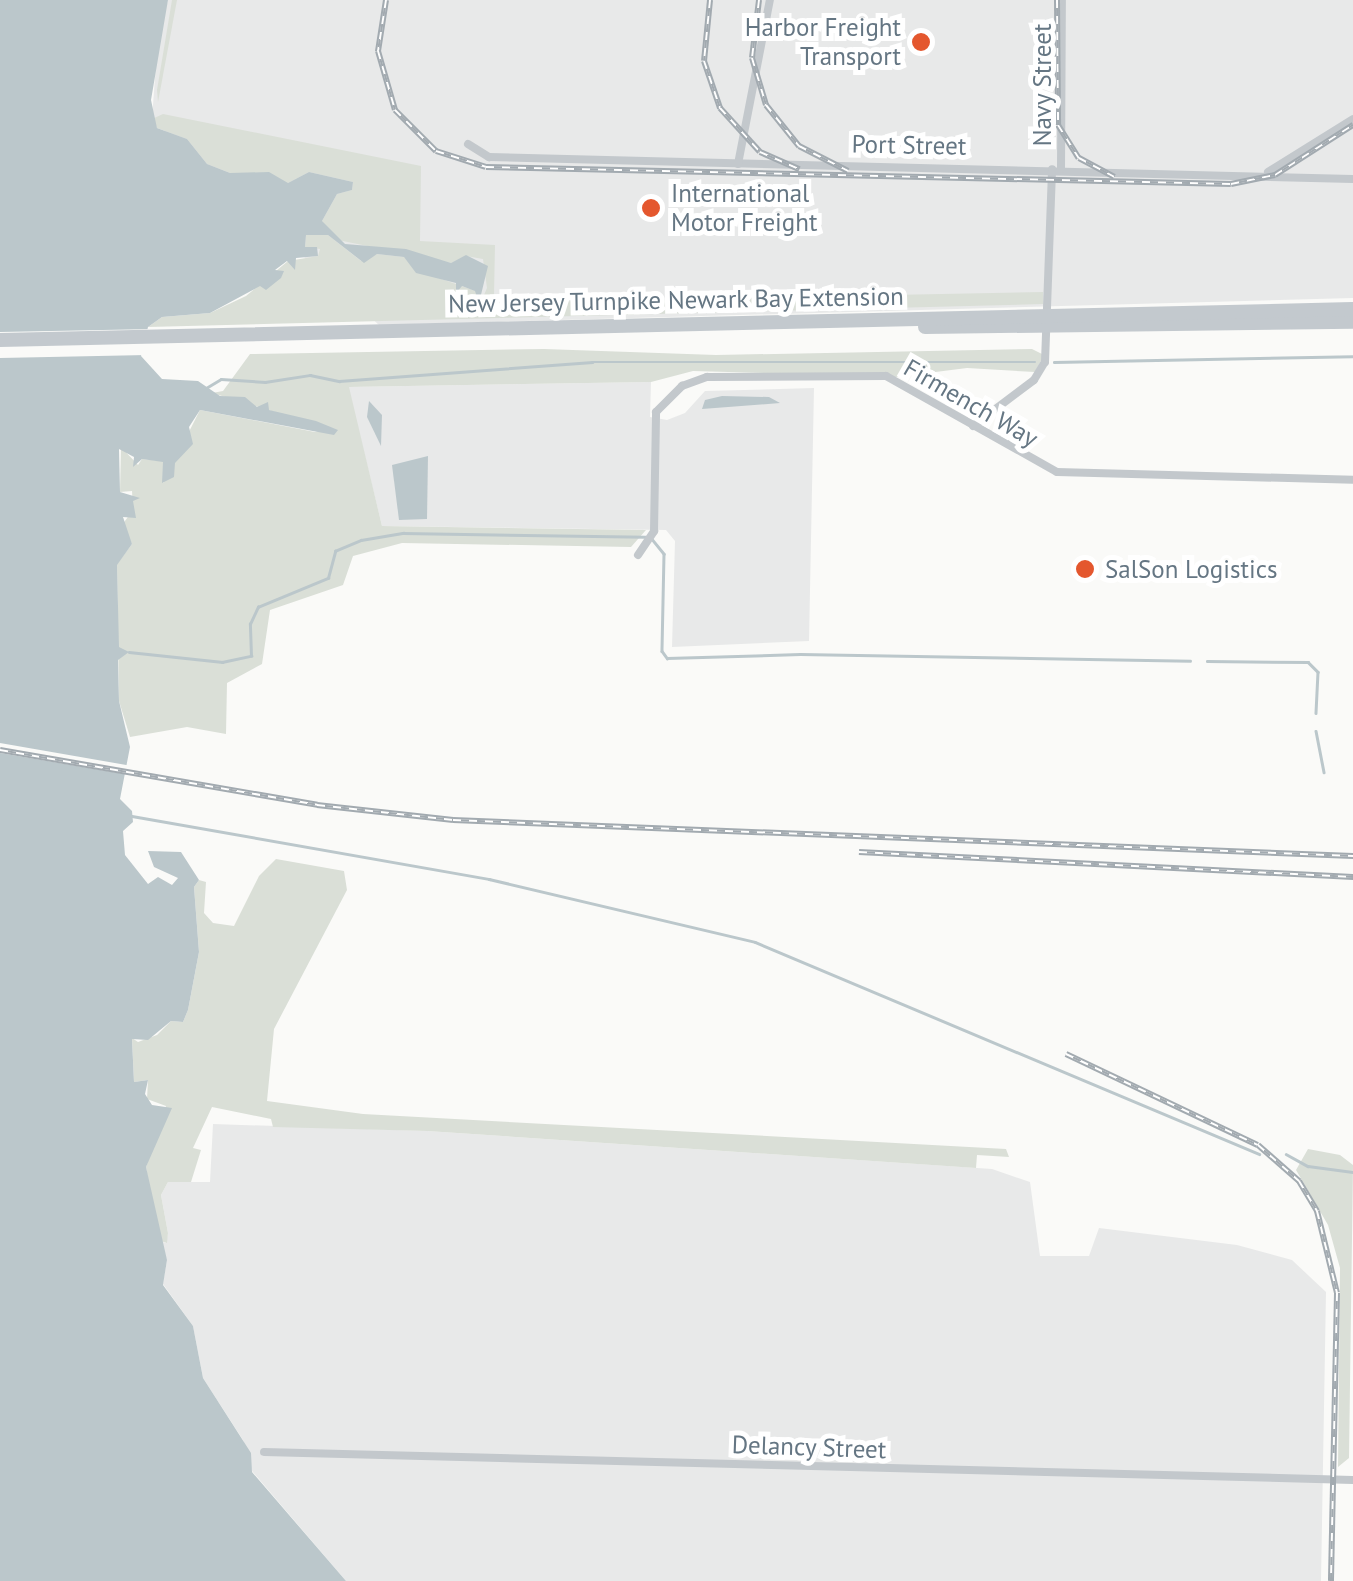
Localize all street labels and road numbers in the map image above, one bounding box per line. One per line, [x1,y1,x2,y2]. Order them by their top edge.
street label: Navy Street [1027,23,1057,147]
street label: Port Street [851,129,967,161]
street label: New Jersey Turnpike Newark Bay Extension [446,281,906,319]
street label: Firmench Way [898,352,1044,454]
street label: Delancy Street [731,1429,887,1465]

